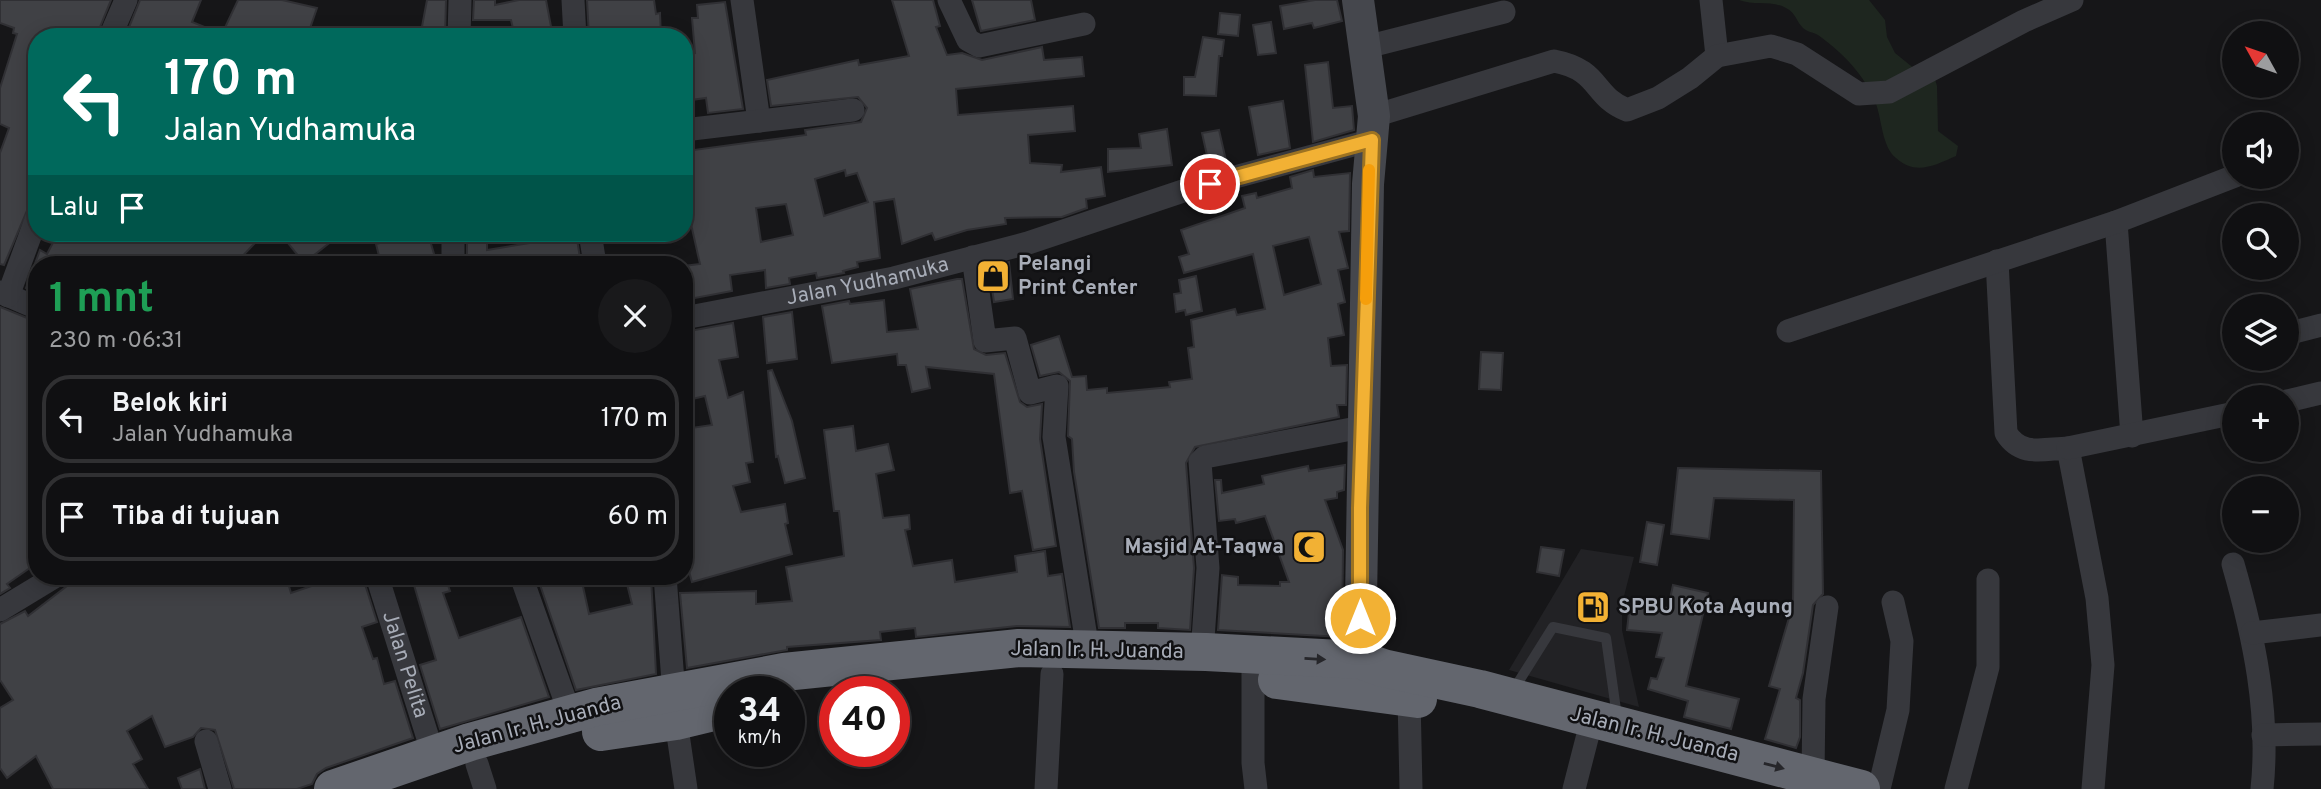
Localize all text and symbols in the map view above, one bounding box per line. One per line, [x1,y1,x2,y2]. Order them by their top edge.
north arrow [2222,21,2300,98]
map controls [2222,21,2299,553]
text: 170 m [164,51,297,113]
icon: left [49,56,140,147]
text: Jalan Yudhamuka [164,112,416,152]
button: sound [2222,112,2299,189]
pin [1180,154,1240,214]
icon: arrive [1191,165,1229,203]
icon: arrive [113,189,151,227]
text: Lalu [49,192,99,225]
button: search [2222,203,2299,280]
street label: Jalan Yudhamuka [784,251,952,312]
place label: Pelangi Print Center [1018,251,1138,302]
shop icon: Pelangi Print Center [974,257,1012,295]
text: 1 mnt [49,274,154,327]
button: close [598,279,672,353]
button: layers [2222,294,2299,371]
text: 230 m · 06:31 [49,327,183,356]
button: + [2222,385,2299,462]
text: Belok kiri [112,388,228,421]
icon: left [53,400,91,438]
text: 170 m [601,403,668,436]
text: Jalan Yudhamuka [112,421,293,450]
button: − [2222,476,2299,553]
icon: arrive [53,498,91,536]
text: Tiba di tujuan [112,501,280,534]
text: 60 m [608,501,668,534]
mosque icon: Masjid At-Taqwa [1290,528,1328,566]
place label: Masjid At-Taqwa [1124,534,1284,561]
position arrow [1323,581,1397,655]
fuel station icon: SPBU Kota Agung [1574,588,1612,626]
place label: SPBU Kota Agung [1618,594,1793,621]
street label: Jalan Pelita [375,608,434,721]
street label: Jalan Ir. H. Juanda [1010,636,1184,666]
one-way arrow [1304,654,1326,665]
speed limit sign: 40 [819,676,910,767]
street label: Jalan Ir. H. Juanda [450,690,624,760]
text: 34 [738,690,781,734]
street label: Jalan Ir. H. Juanda [1567,701,1741,769]
text: km/h [738,727,781,750]
one-way arrow [1763,761,1785,772]

